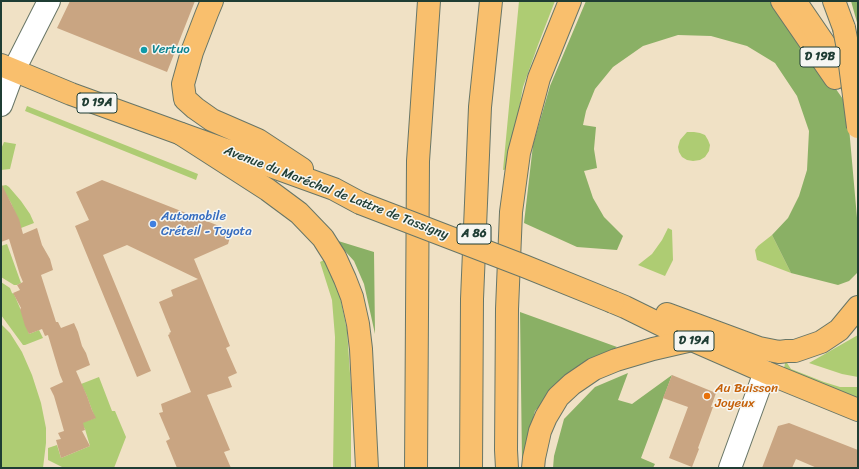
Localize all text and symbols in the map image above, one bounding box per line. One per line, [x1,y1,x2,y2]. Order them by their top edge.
place label: Vertuo [152,42,190,58]
marker: Vertuo [139,45,149,55]
road number: D 19B [800,47,840,67]
road number: D 19A [77,93,117,113]
street label: Avenue du Maréchal de Lattre de Tassigny [222,143,450,243]
place label: Automobile Créteil - Toyota [161,209,252,240]
marker: Automobile Créteil - Toyota [148,219,158,229]
road number: A 86 [457,224,491,244]
road number: D 19A [674,331,714,351]
place label: Au Buisson Joyeux [715,381,778,412]
marker: Au Buisson Joyeux [702,391,712,401]

